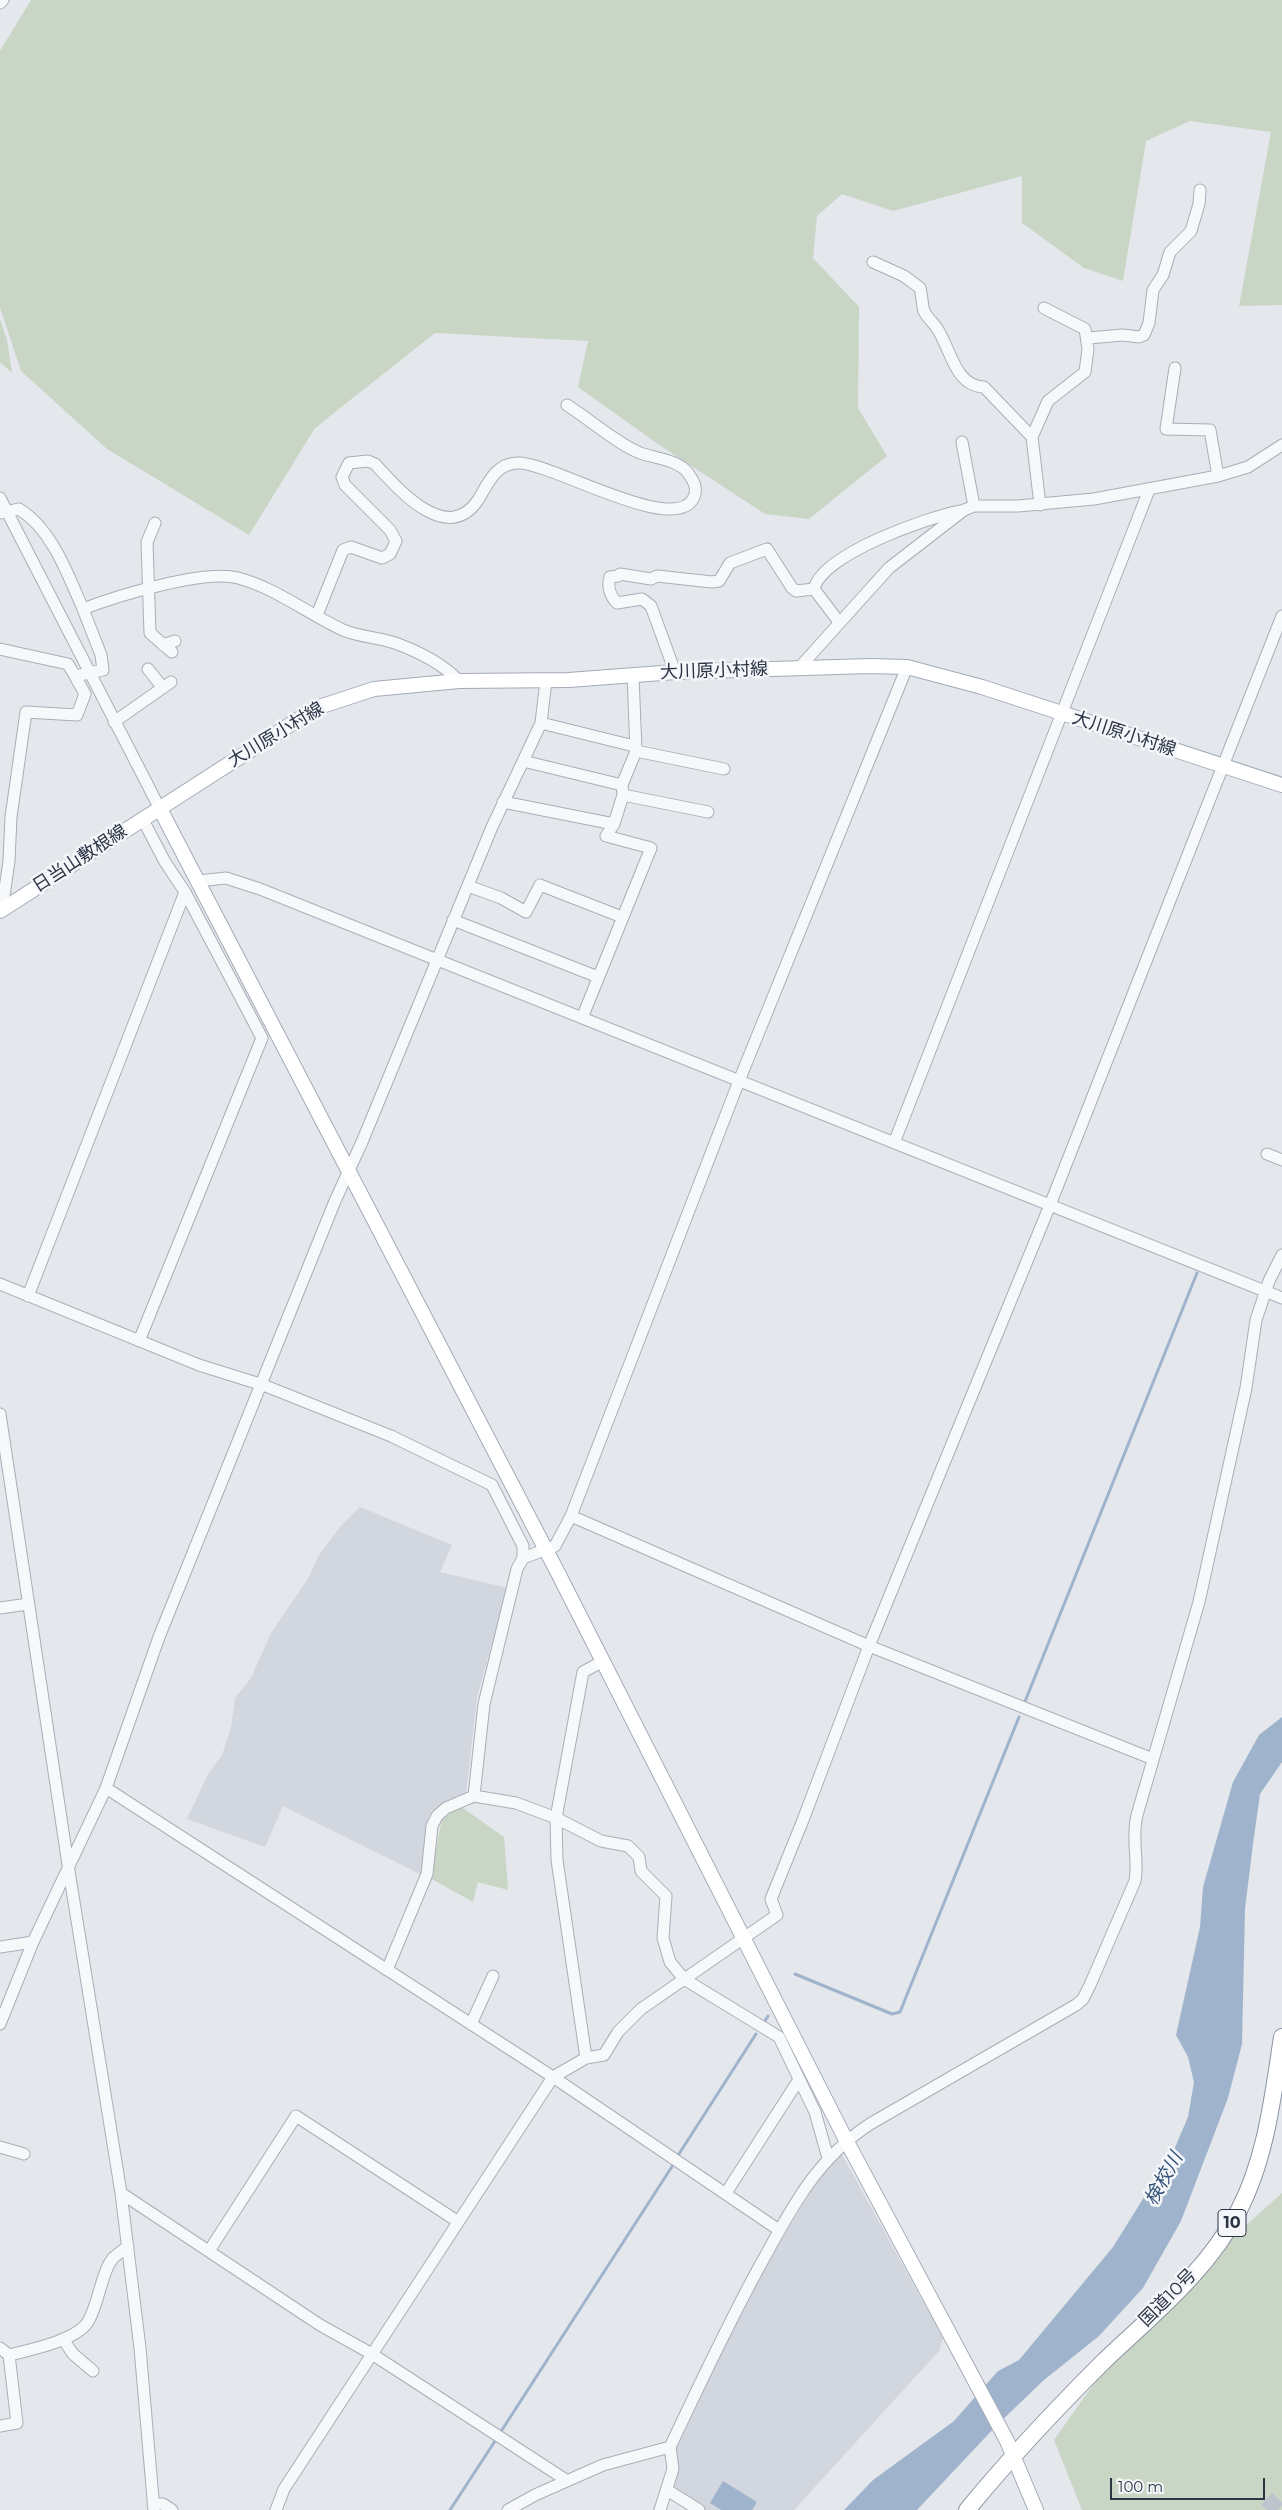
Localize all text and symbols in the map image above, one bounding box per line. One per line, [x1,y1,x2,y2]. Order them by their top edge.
street label: 大川原小村線 [660,658,768,684]
street label: 大川原小村線 [224,698,328,772]
street label: 大川原小村線 [1069,707,1179,761]
street label: 日当山敷根線 [29,821,131,897]
water label: 検校川 [1140,2149,1188,2209]
road number: 10 [1218,2210,1246,2236]
street label: 国道10号 [1135,2265,1201,2331]
scale bar [1112,2468,1267,2500]
text: 100 m [1118,2477,1163,2496]

